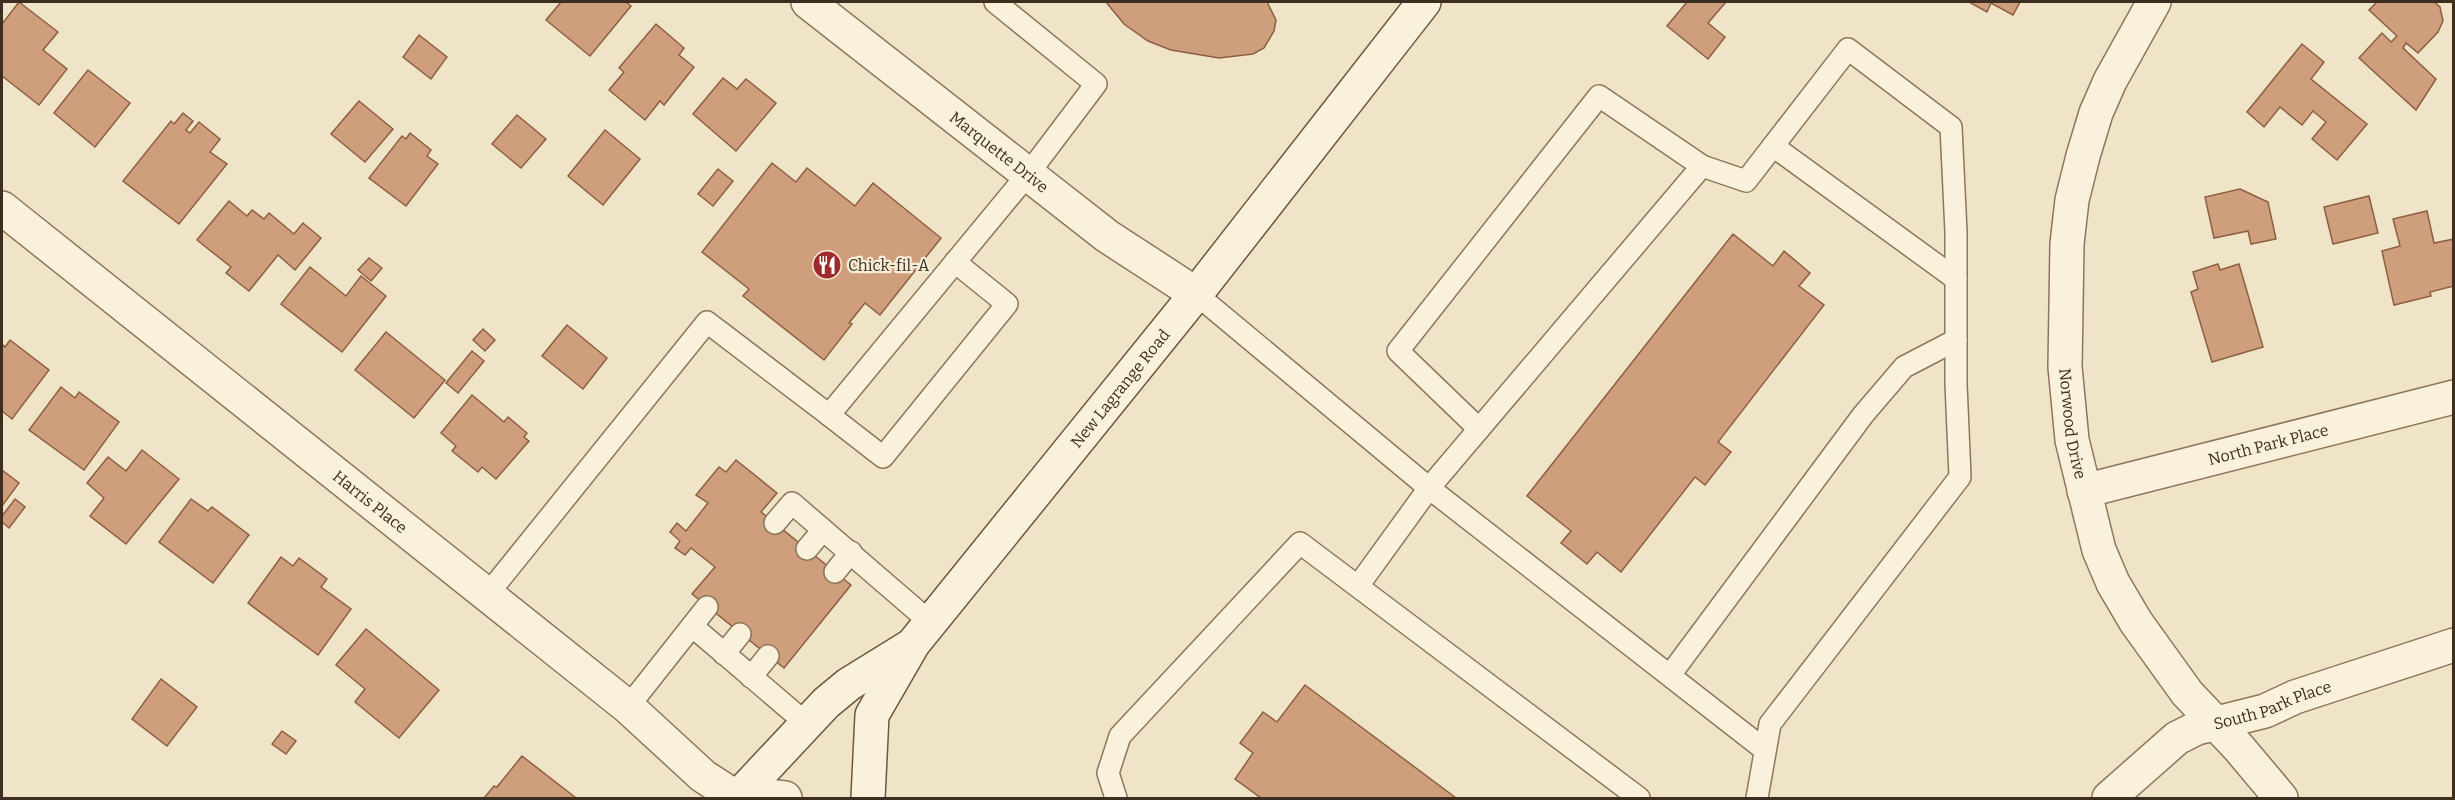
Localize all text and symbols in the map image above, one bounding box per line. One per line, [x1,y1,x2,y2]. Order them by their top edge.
street label: Marquette Drive [946,108,1052,197]
restaurant icon: Chick-fil-A [811,249,843,281]
place label: Chick-fil-A [848,256,930,275]
street label: New Lagrange Road [1067,325,1174,452]
street label: Norwood Drive [2055,367,2090,481]
street label: North Park Place [2206,420,2331,469]
street label: Harris Place [329,467,411,537]
street label: South Park Place [2212,677,2334,734]

